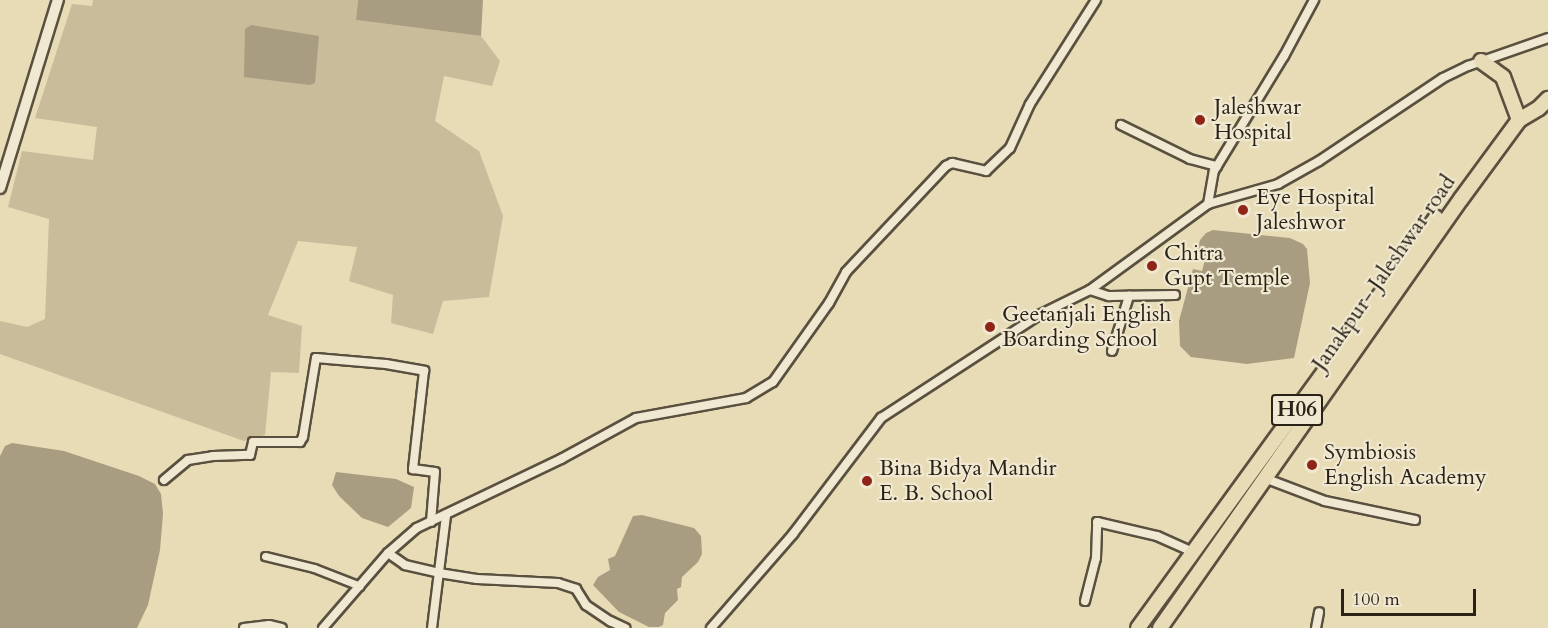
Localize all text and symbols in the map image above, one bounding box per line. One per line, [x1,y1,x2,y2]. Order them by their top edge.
place label: Jaleshwar Hospital [1214,94,1301,146]
marker: Jaleshwar Hospital [1191,111,1209,129]
street label: Janakpur- Jaleshwar road [1307,170,1461,376]
place label: Eye Hospital Jaleshwor [1256,184,1375,236]
marker: Eye Hospital Jaleshwor [1234,201,1252,219]
place label: Chitra Gupt Temple [1164,240,1290,292]
marker: Chitra Gupt Temple [1145,259,1159,273]
place label: Geetanjali English Boarding School [1002,301,1171,352]
marker: Geetanjali English Boarding School [983,320,997,334]
road number: H06 [1270,392,1324,428]
place label: Symbiosis English Academy [1324,439,1487,490]
place label: Bina Bidya Mandir E. B. School [879,455,1057,506]
marker: Symbiosis English Academy [1305,458,1319,472]
marker: Bina Bidya Mandir E. B. School [860,474,874,488]
scale bar [1344,577,1479,615]
text: 100 m [1352,587,1400,612]

